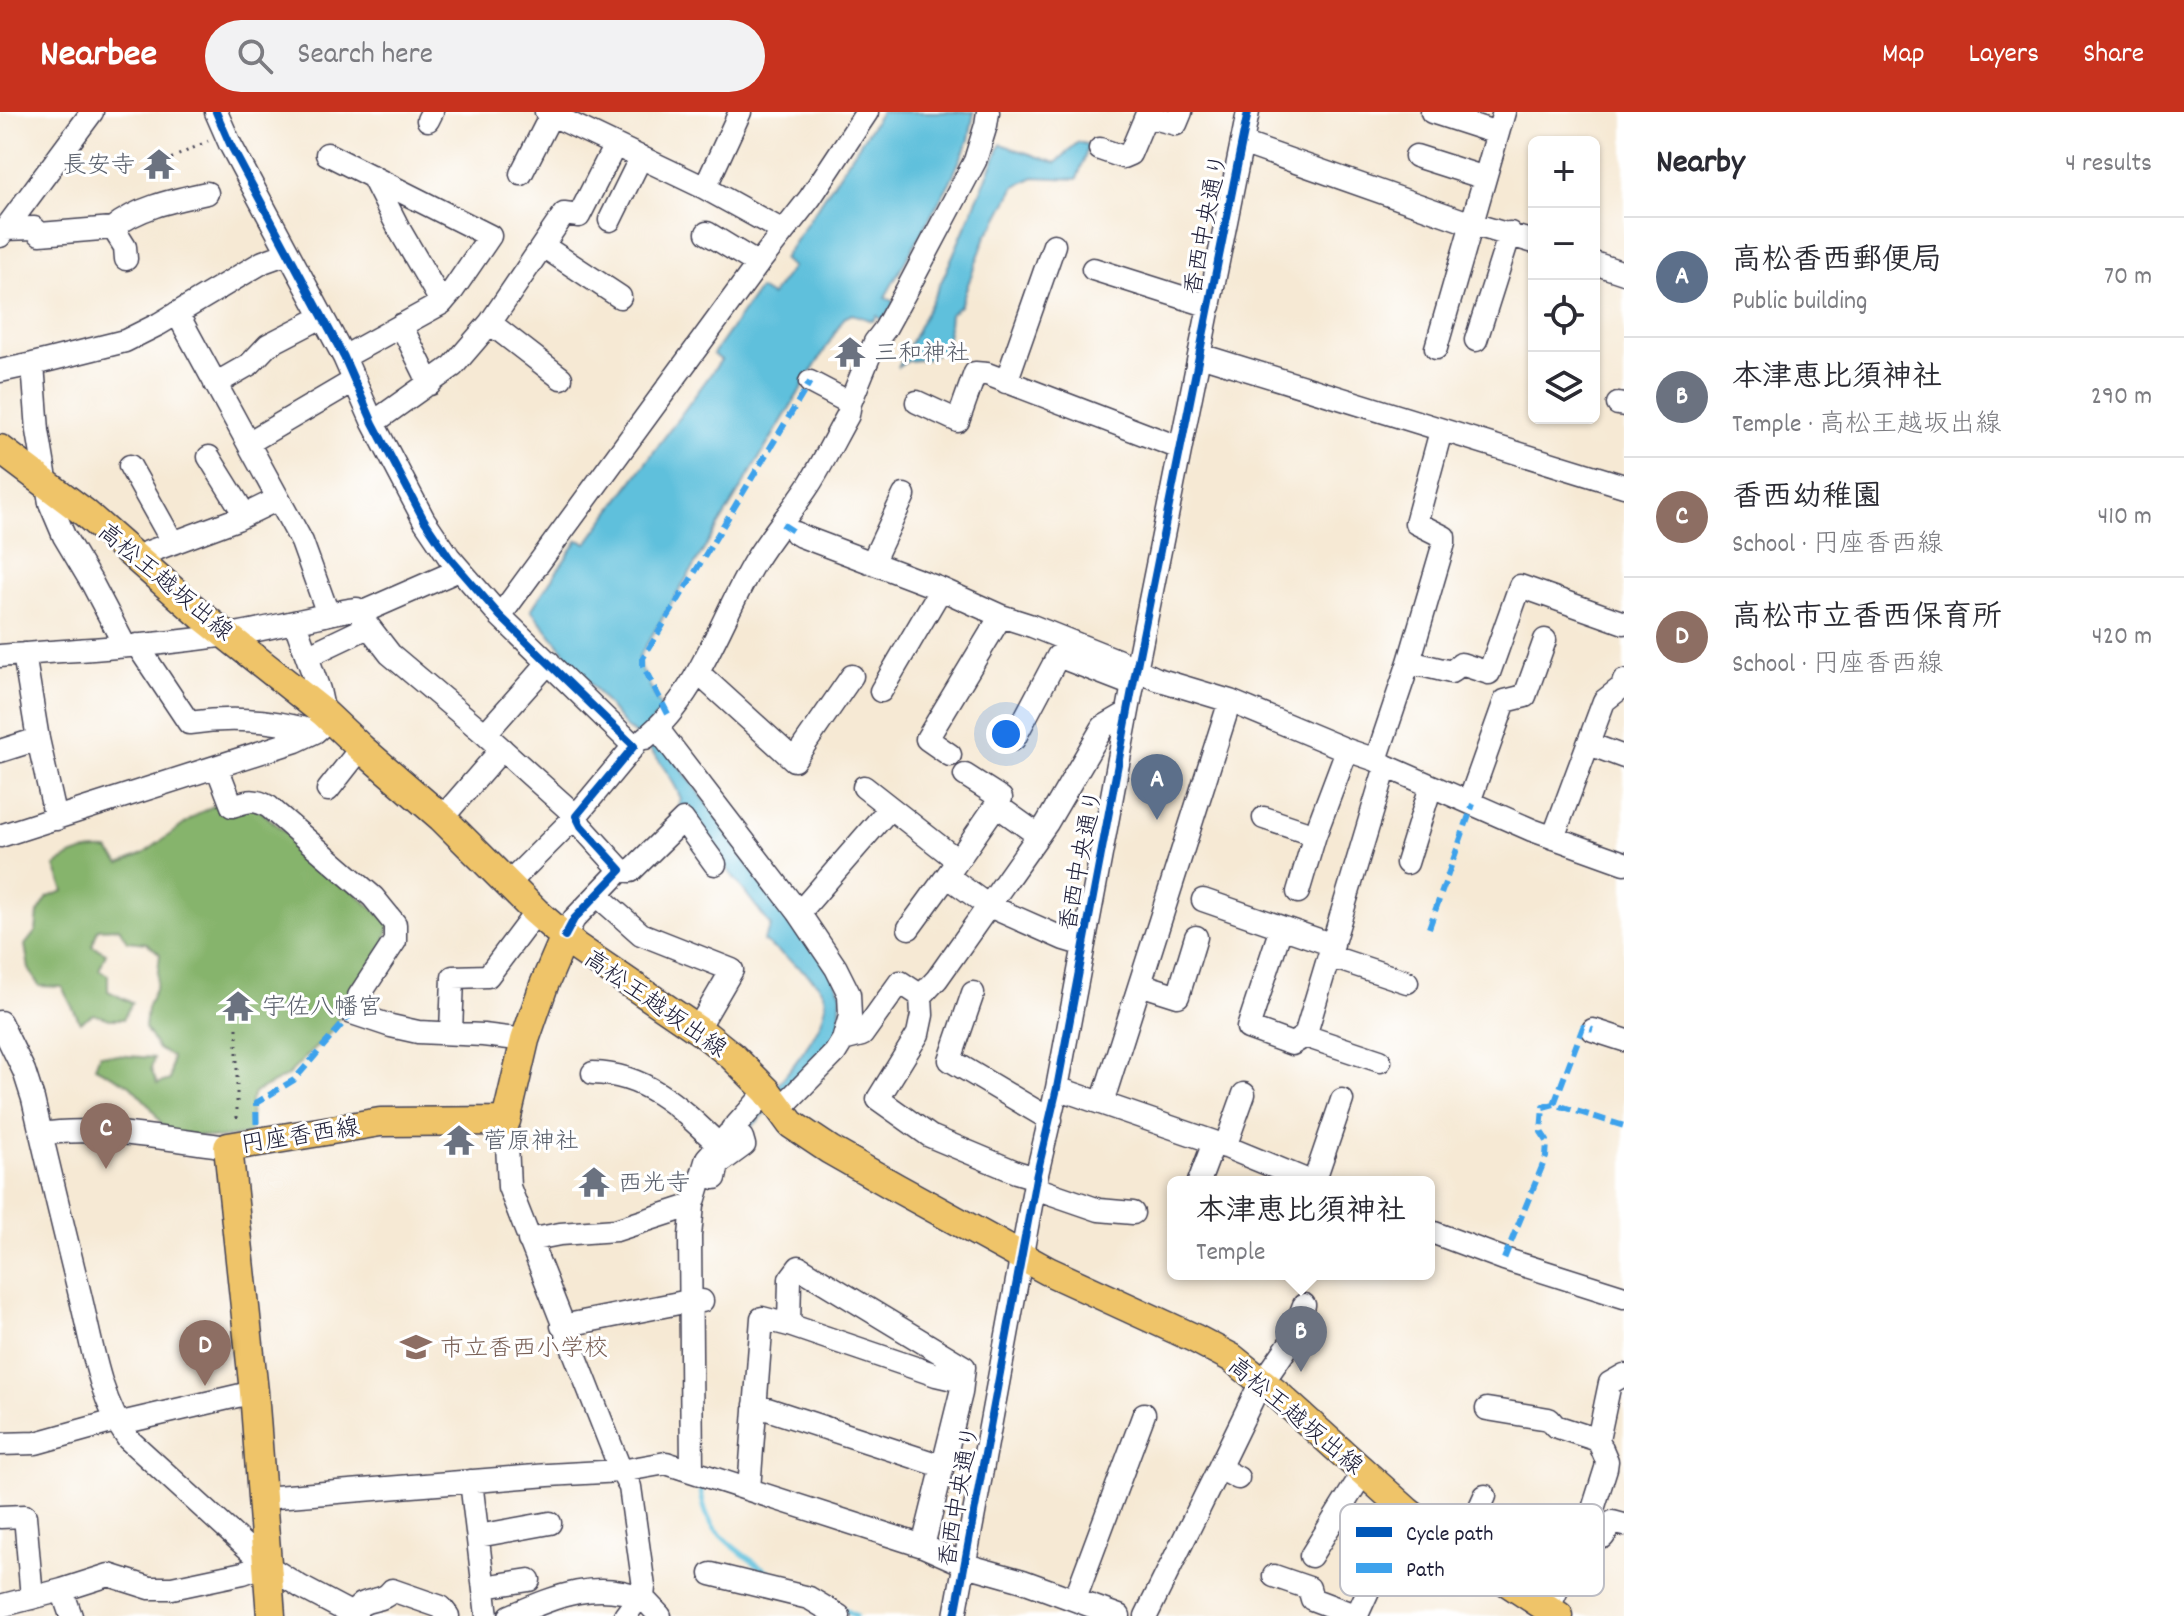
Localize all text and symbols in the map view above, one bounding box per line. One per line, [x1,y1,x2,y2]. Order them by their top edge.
search box [205,20,765,92]
text: Nearbee [40,29,157,84]
icon: search [233,34,277,78]
text: Search here [297,35,433,78]
text: Map [1882,36,1925,76]
text: Layers [1969,36,2039,76]
text: Share [2083,36,2144,76]
map controls [1528,136,1600,424]
button: + [1528,136,1600,208]
text: Nearby [1656,140,1745,189]
text: 4 results [2065,146,2152,183]
temple icon: 長安寺 [142,147,176,181]
place label: 長安寺 [63,150,135,184]
street label: 香西中央通り [1178,151,1238,298]
button: − [1528,208,1600,280]
text: 高松香西郵便局 [1732,241,1942,284]
text: A [1675,259,1689,296]
text: 70 m [2104,259,2152,296]
button: locate [1528,280,1600,352]
text: Public building [1732,284,1867,321]
temple icon: 三和神社 [833,335,867,369]
place label: 三和神社 [874,338,970,372]
button: layers [1528,352,1600,424]
text: 本津恵比須神社 [1732,358,1942,401]
text: B [1676,379,1688,416]
text: 290 m [2091,379,2152,416]
text: Temple · 高松王越坂出線 [1732,407,2001,444]
text: 香西幼稚園 [1732,478,1882,521]
text: C [1676,499,1688,536]
text: 410 m [2098,499,2152,536]
street label: 高松王越坂出線 [89,516,239,650]
text: School · 円座香西線 [1732,527,1943,564]
text: 高松市立香西保育所 [1732,598,2002,641]
text: D [1675,619,1689,656]
text: 420 m [2092,619,2152,656]
text: School · 円座香西線 [1732,647,1943,684]
your location [986,714,1026,754]
pin: A [1131,754,1183,820]
street label: 香西中央通り [1053,787,1113,934]
street label: 高松王越坂出線 [576,943,733,1068]
temple icon: 宇佐八幡宮 [221,989,255,1023]
place label: 宇佐八幡宮 [262,992,382,1026]
pin: C [80,1103,132,1169]
street label: 円座香西線 [239,1112,362,1164]
temple icon: 菅原神社 [442,1123,476,1157]
place label: 菅原神社 [483,1126,579,1160]
temple icon: 西光寺 [577,1165,611,1199]
place label: 西光寺 [618,1168,690,1202]
popup [1167,1176,1435,1280]
text: 本津恵比須神社 [1196,1192,1406,1235]
text: Temple [1196,1235,1265,1272]
pin: B [1275,1306,1327,1372]
pin: D [179,1320,231,1386]
school or university icon: 市立香西小学校 [399,1330,433,1364]
place label: 市立香西小学校 [440,1333,608,1367]
street label: 高松王越坂出線 [1219,1350,1369,1484]
street label: 香西中央通り [932,1423,990,1570]
legend [1340,1504,1604,1596]
text: Cycle path [1406,1520,1493,1551]
text: Path [1406,1556,1445,1587]

